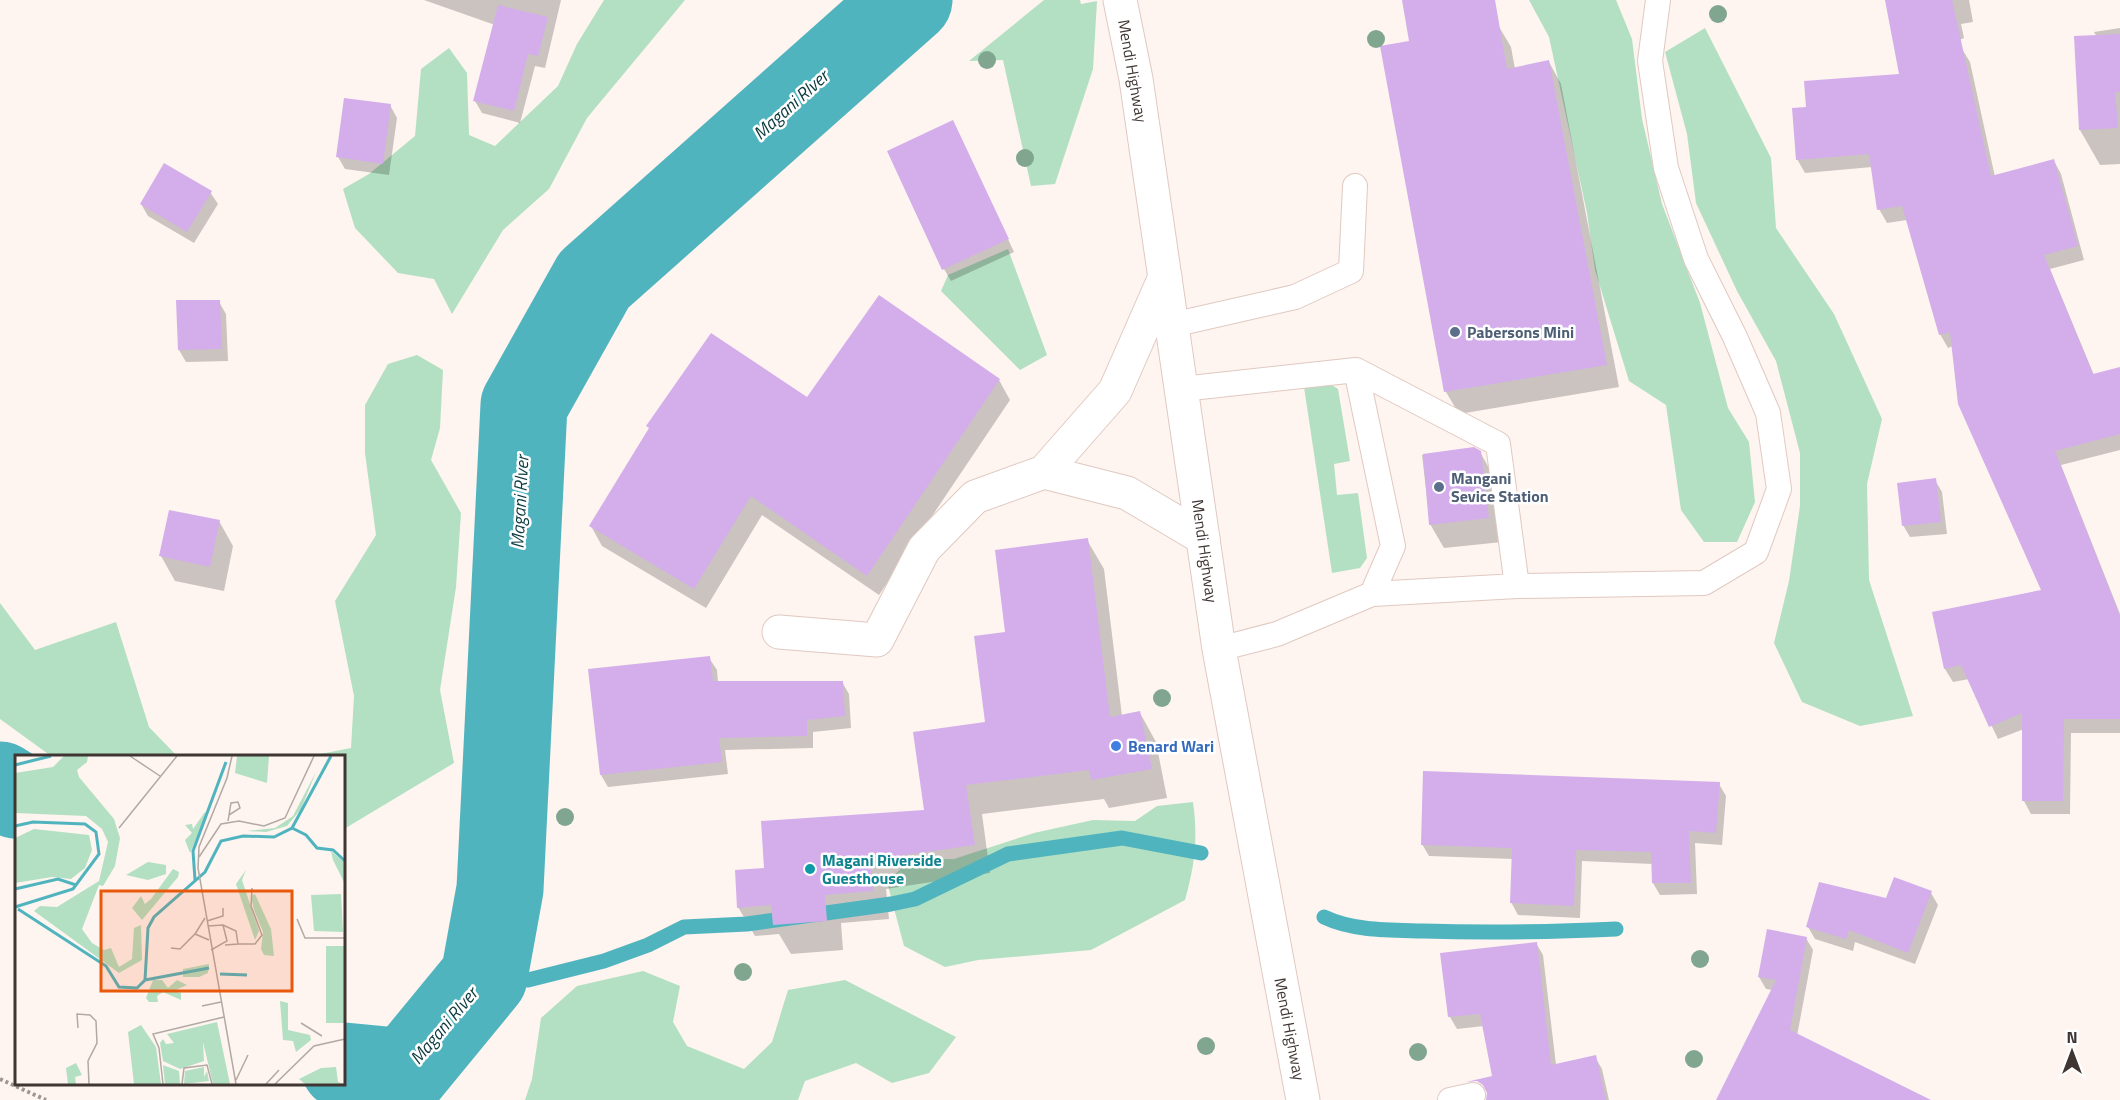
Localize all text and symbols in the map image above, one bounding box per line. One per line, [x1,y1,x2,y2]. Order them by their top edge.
street label: Mendi Highway [1112,18,1154,125]
water label: Magani RIver [747,62,836,146]
place label: Pabersons Mini [1467,320,1574,344]
marker: Pabersons Mini [1448,325,1462,339]
water label: Magani RIver [504,452,536,549]
place label: Mangani Sevice Station [1451,466,1549,508]
marker: Mangani Sevice Station [1432,480,1446,494]
street label: Mendi Highway [1186,498,1224,605]
place label: Benard Wari [1128,734,1214,758]
marker: Benard Wari [1109,739,1123,753]
inset map [15,755,345,1085]
place label: Magani Riverside Guesthouse [822,848,942,890]
marker: Magani Riverside Guesthouse [803,862,817,876]
street label: Mendi Highway [1268,975,1312,1083]
water label: Magani RIver [403,980,485,1070]
north arrow [2042,1022,2102,1082]
text: N [2066,1025,2078,1049]

